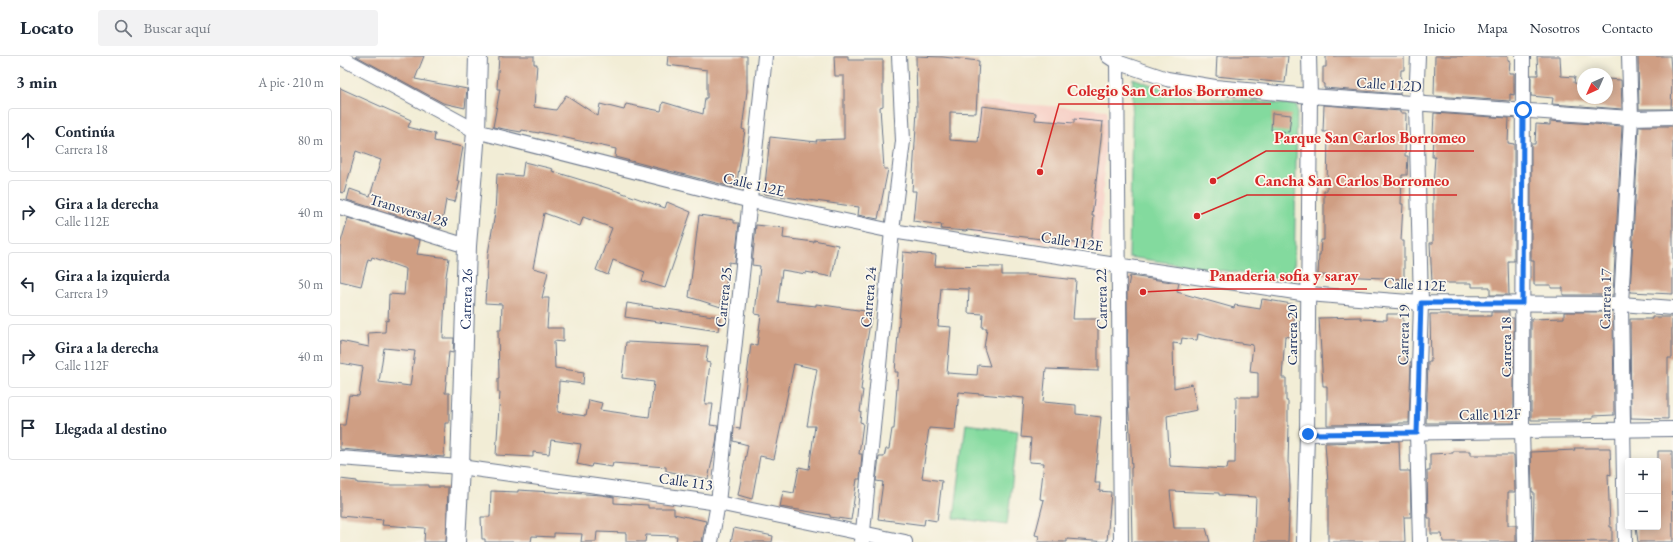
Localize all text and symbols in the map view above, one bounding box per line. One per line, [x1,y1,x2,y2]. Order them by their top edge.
search box [98,10,378,46]
text: Locato [20,15,74,40]
icon: search [112,17,134,39]
text: Buscar aquí [144,18,210,37]
text: Inicio [1424,19,1455,37]
text: Mapa [1477,19,1508,37]
text: Nosotros [1530,19,1580,37]
text: Contacto [1602,19,1653,37]
north arrow [1577,68,1613,104]
text: 3 min [16,71,57,93]
street label: Calle 112D [1356,72,1422,96]
text: A pie · 210 m [258,74,324,91]
callout: Colegio San Carlos Borromeo [1059,76,1271,104]
text: Colegio San Carlos Borromeo [1067,80,1263,101]
route start [1514,101,1532,119]
text: Continúa [55,122,115,141]
callout: Parque San Carlos Borromeo [1266,123,1474,151]
text: Parque San Carlos Borromeo [1274,127,1466,148]
icon: ahead [17,129,39,151]
text: 80 m [298,132,323,149]
text: Carrera 18 [55,141,108,158]
callout: Cancha San Carlos Borromeo [1247,167,1457,195]
street label: Calle 112E [721,168,787,200]
text: Cancha San Carlos Borromeo [1255,170,1449,191]
street label: Transversal 28 [367,189,451,231]
text: Gira a la derecha [55,194,159,213]
icon: right [17,201,39,223]
text: 40 m [298,204,323,221]
text: Calle 112E [55,213,109,230]
street label: Calle 112E [1040,227,1105,255]
callout: Panaderia sofia y saray [1202,261,1367,289]
street label: Carrera 24 [856,265,880,328]
text: Panaderia sofia y saray [1209,265,1359,286]
text: Gira a la izquierda [55,266,170,285]
street label: Carrera 25 [710,266,736,328]
street label: Carrera 26 [455,268,476,330]
street label: Carrera 22 [1091,268,1111,330]
street label: Carrera 17 [1595,268,1615,330]
icon: left [17,273,39,295]
street label: Calle 112E [1383,273,1447,295]
text: 50 m [298,276,323,293]
text: Carrera 19 [55,285,108,302]
street label: Carrera 19 [1393,304,1413,366]
street label: Carrera 20 [1282,305,1301,365]
street label: Carrera 18 [1496,317,1515,377]
text: Gira a la derecha [55,338,159,357]
icon: right [17,345,39,367]
text: 40 m [298,348,323,365]
text: Calle 112F [55,357,109,374]
street label: Calle 112F [1459,404,1521,424]
icon: arrive [17,417,39,439]
text: Llegada al destino [55,419,167,438]
route end [1299,425,1317,443]
map controls [1625,458,1661,530]
button: + [1625,458,1661,494]
street label: Calle 113 [658,468,714,494]
button: − [1625,494,1661,530]

